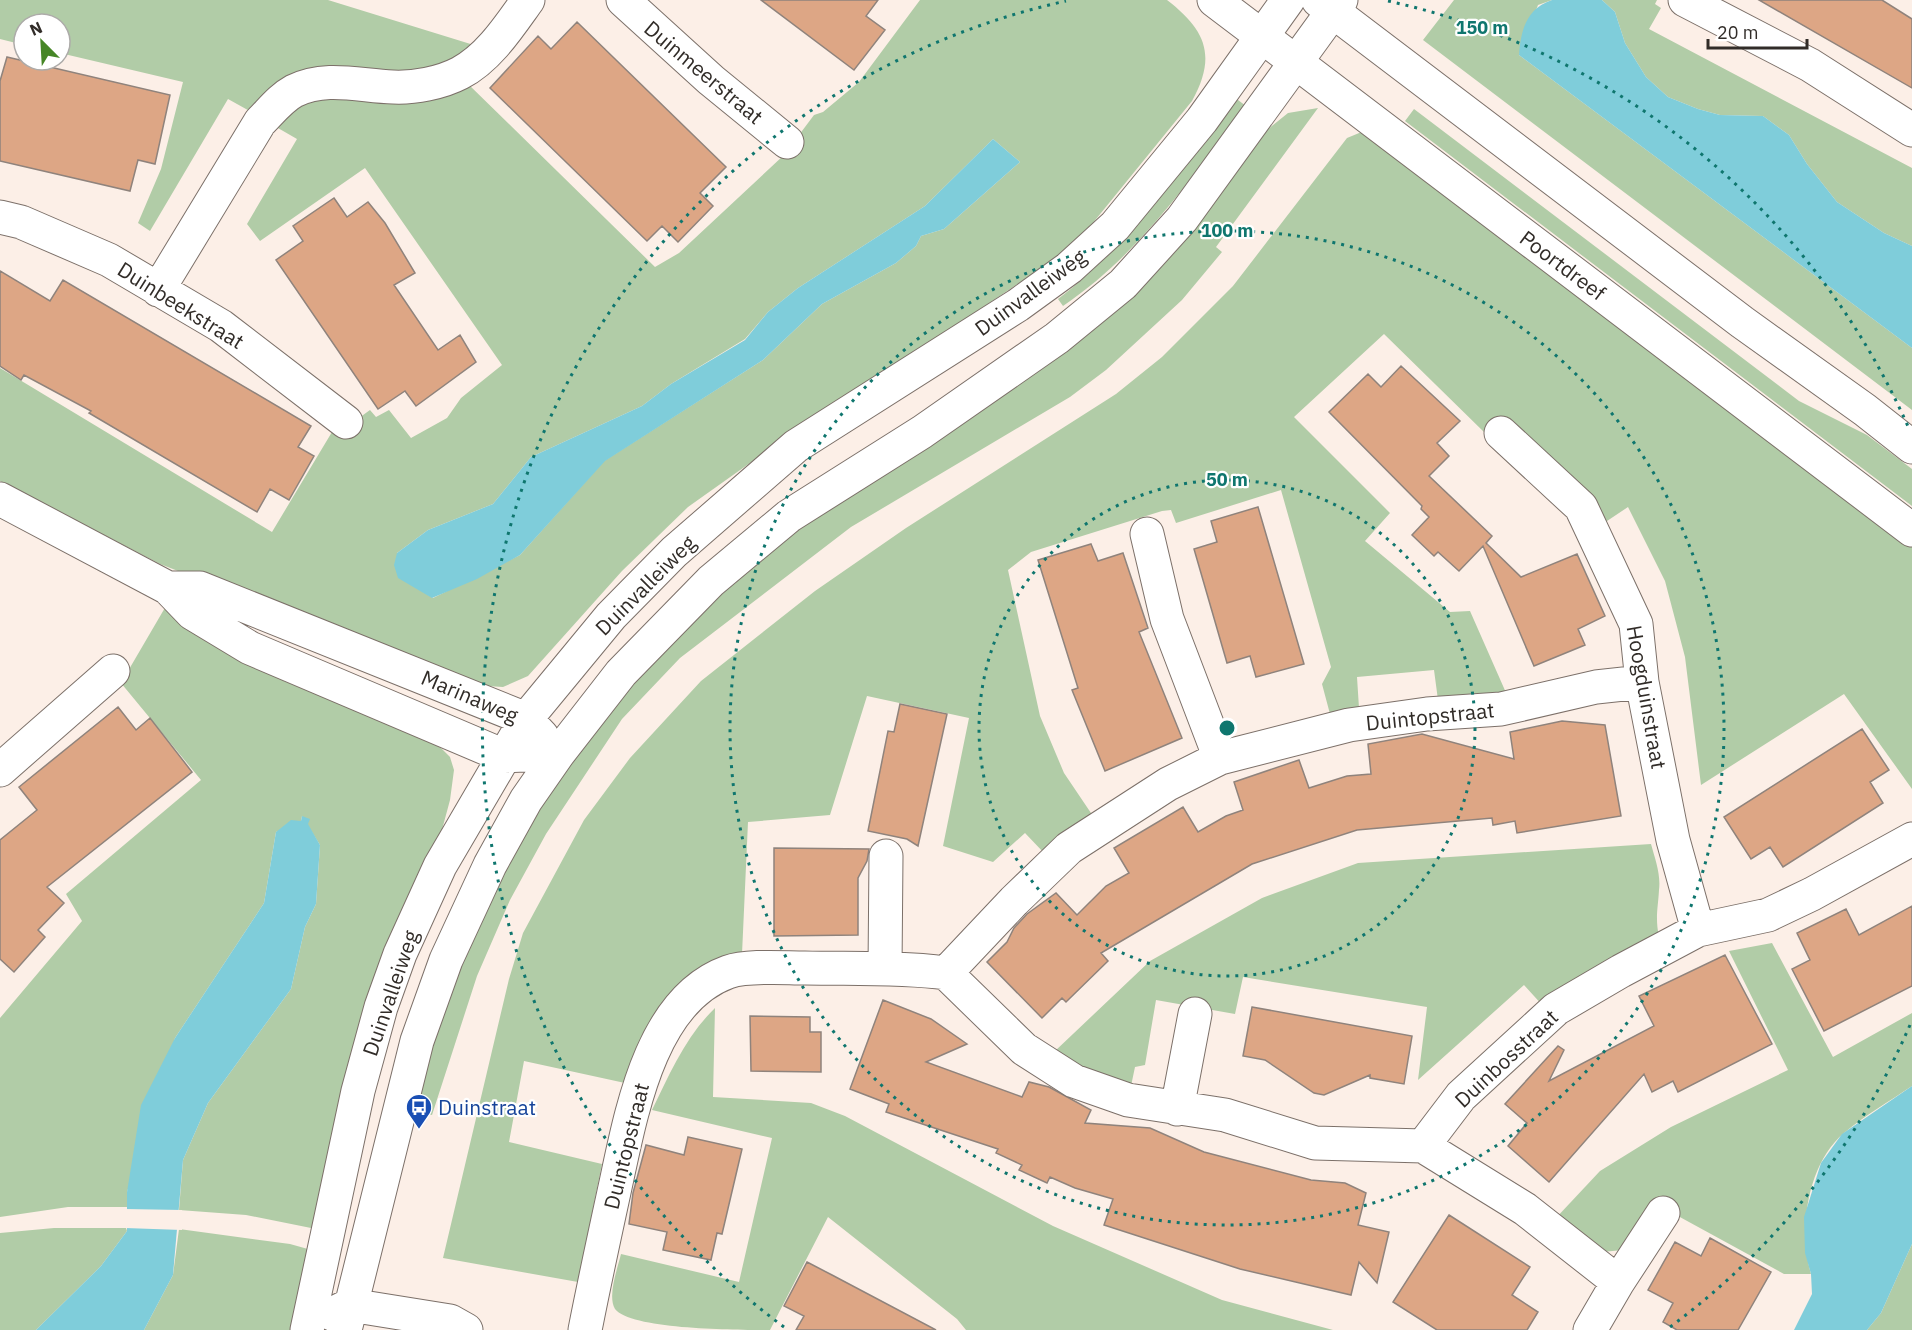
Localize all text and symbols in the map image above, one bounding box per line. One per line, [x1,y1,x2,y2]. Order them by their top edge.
north arrow [12,12,72,72]
scale bar [1708,12,1807,50]
street label: Duinmeerstraat [639,14,769,130]
text: 150 m [1456,16,1508,39]
text: N [27,17,45,40]
text: 20 m [1717,21,1759,44]
text: 100 m [1201,219,1253,242]
street label: Poortdreef [1514,224,1612,307]
street label: Duinvalleiweg [969,242,1091,342]
street label: Duinbeekstraat [112,255,250,355]
text: 50 m [1206,468,1248,491]
street label: Duinvalleiweg [589,529,701,641]
street label: Hoogduinstraat [1621,623,1673,771]
street label: Marinaweg [417,663,523,729]
street label: Duintopstraat [1364,695,1496,737]
centre of rings [1217,718,1237,738]
street label: Duinvalleiweg [355,926,425,1060]
street label: Duinbosstraat [1448,1003,1564,1113]
street label: Duintopstraat [597,1080,655,1212]
bus stop icon: Duinstraat [404,1092,434,1130]
place label: Duinstraat [438,1093,536,1121]

